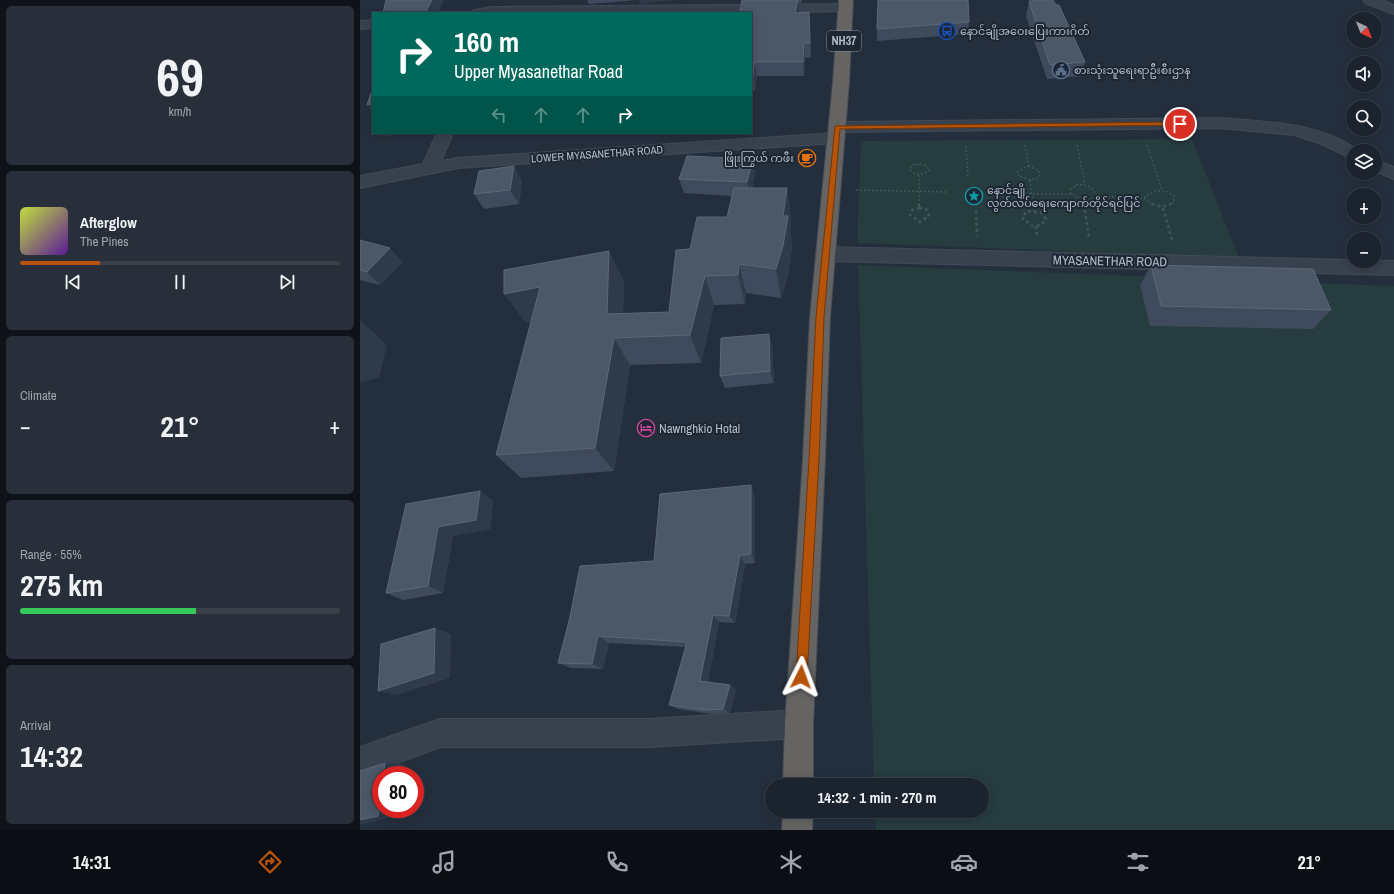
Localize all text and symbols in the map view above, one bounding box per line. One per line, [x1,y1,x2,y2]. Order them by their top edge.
north arrow [1346,12,1382,48]
map controls [1346,12,1382,268]
bus stop icon: နောင်ချိုအဝေးပြေးကားဂိတ် [937,21,957,41]
text: 160 m [454,23,519,61]
place label: နောင်ချိုအဝေးပြေးကားဂိတ် [960,24,1090,40]
icon: right [388,28,440,80]
road number: NH37 [827,31,861,51]
text: 69 [156,42,204,112]
button: sound [1346,56,1382,92]
text: Upper Myasanethar Road [454,59,623,84]
public building icon: စားသုံးသူရေးရာဦးစီးဌာန [1051,60,1071,80]
place label: စားသုံးသူရေးရာဦးစီးဌာန [1074,63,1190,79]
button: search [1346,100,1382,136]
text: km/h [168,103,192,120]
icon: left [488,104,510,126]
icon: ahead [530,104,552,126]
icon: ahead [572,104,594,126]
icon: right [614,104,636,126]
pin [1163,107,1197,141]
icon: arrive [1169,113,1191,135]
street label: LOWER MYASANETHAR ROAD [531,142,663,166]
button: layers [1346,144,1382,180]
cafe icon: ဖြိုးကြွယ် ကဖီး [797,148,817,168]
place label: ဖြိုးကြွယ် ကဖီး [724,151,794,167]
place label: နောင်ချို လွတ်လပ်ရေးကျောက်တိုင်ရင်ပြင် [987,183,1140,212]
place icon: နောင်ချို လွတ်လပ်ရေးကျောက်တိုင်ရင်ပြင် [964,186,984,206]
button: + [1346,188,1382,224]
text: Afterglow [80,212,137,233]
button: − [1346,232,1382,268]
text: The Pines [80,233,129,250]
street label: MYASANETHAR ROAD [1053,252,1168,270]
icon: previous [62,271,84,293]
icon: pause [169,271,191,293]
icon: next [276,271,298,293]
text: Climate [20,387,57,404]
text: 21° [160,406,200,446]
text: − [20,411,31,441]
text: + [329,411,340,441]
hotel icon: Nawnghkio Hotal [636,418,656,438]
place label: Nawnghkio Hotal [659,420,740,437]
text: Range · 55% [20,546,82,563]
text: 275 km [20,565,103,605]
position arrow [780,656,822,698]
text: Arrival [20,717,51,734]
text: 14:32 [20,736,83,776]
speed limit sign: 80 [372,766,424,818]
text: 14:32 · 1 min · 270 m [818,787,936,808]
icon: directions [256,848,284,876]
icon: music [430,848,458,876]
icon: phone [603,848,631,876]
icon: climate [777,848,805,876]
icon: car [950,848,978,876]
icon: filters [1124,848,1152,876]
text: 14:31 [73,850,111,875]
text: 21° [1298,850,1321,875]

